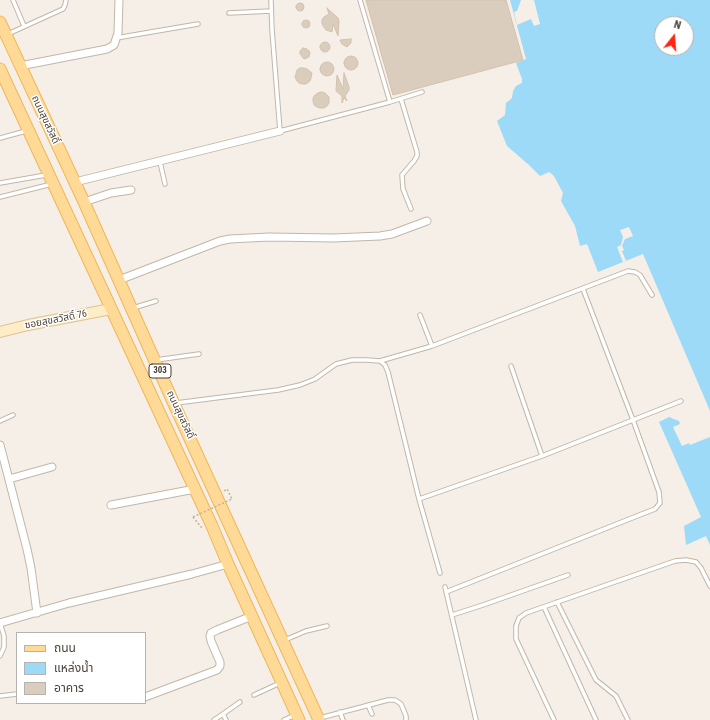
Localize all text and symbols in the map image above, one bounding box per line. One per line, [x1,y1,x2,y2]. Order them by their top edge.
north arrow [654,16,694,56]
text: N [672,18,682,32]
street label: ถนนสุขสวัสดิ์ [29,94,61,146]
street label: ซอยสุขสวัสดิ์ 76 [24,308,88,332]
road number: 303 [149,364,171,378]
street label: ถนนสุขสวัสดิ์ [164,389,196,441]
legend [16,632,146,704]
text: ถนน [54,641,76,655]
text: แหล่งน้ำ [54,661,93,675]
text: อาคาร [54,681,84,695]

